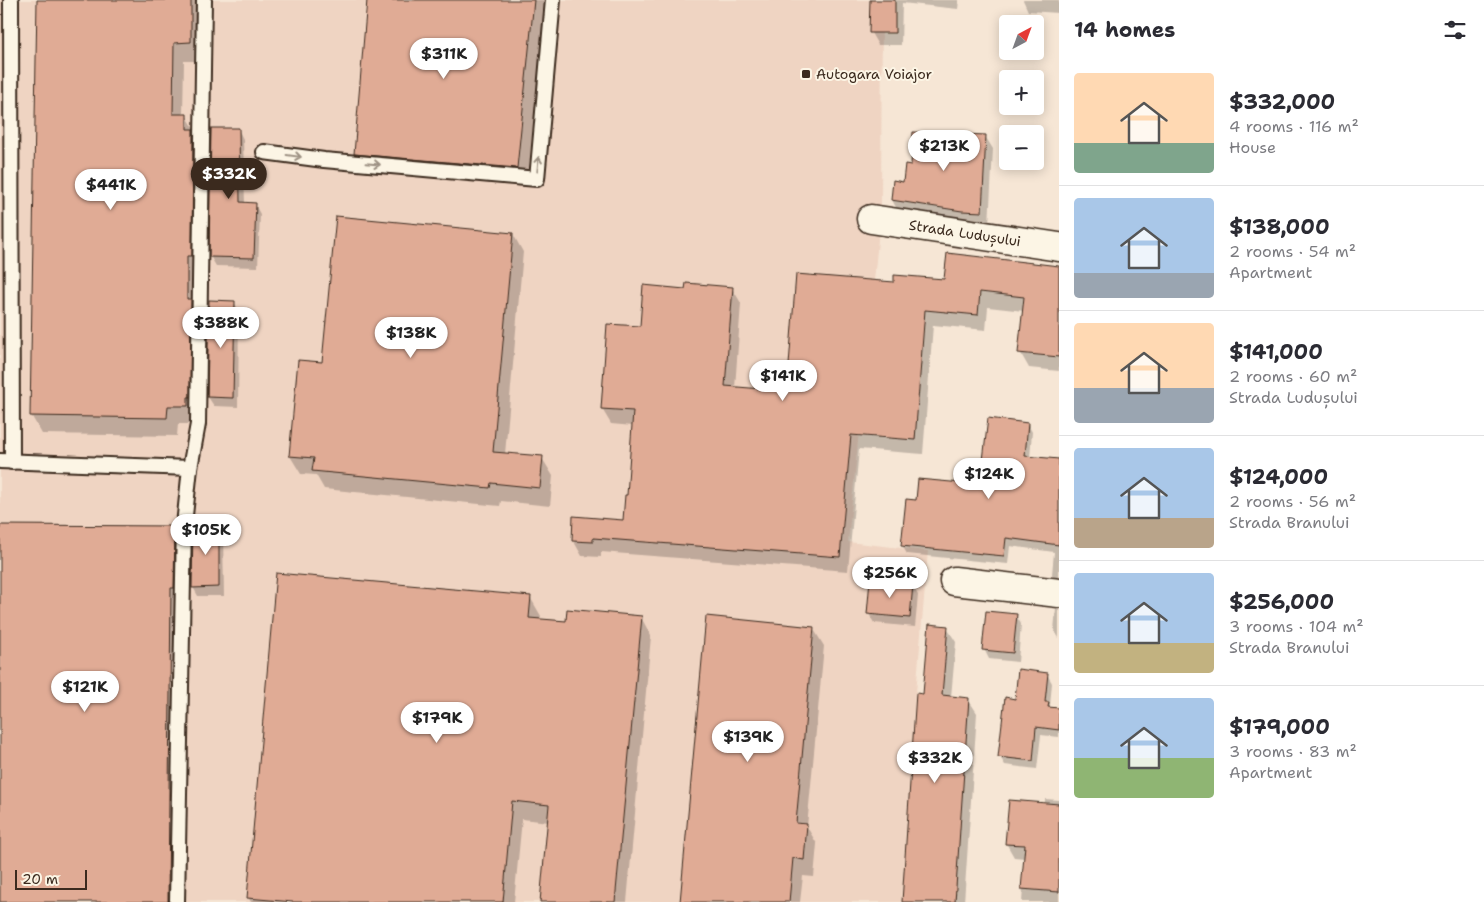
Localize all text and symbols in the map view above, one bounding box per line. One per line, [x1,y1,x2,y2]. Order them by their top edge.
north arrow [999,15,1044,60]
map controls [999,15,1044,170]
text: 14 homes [1074,16,1175,44]
icon: filters [1441,16,1469,44]
pin: $311K [409,38,479,80]
text: $311K [421,43,467,64]
place label: Autogara Voiajor [816,65,933,83]
marker: Autogara Voiajor [800,68,812,80]
button: + [999,70,1044,115]
text: $332,000 [1229,88,1335,116]
icon: home [1114,93,1174,153]
text: 4 rooms · 116 m² [1229,116,1359,137]
button: − [999,125,1044,170]
pin: $213K [909,130,979,172]
text: $213K [919,135,969,156]
text: House [1229,137,1276,158]
one-way arrow [286,151,302,161]
one-way arrow [533,156,543,172]
pin: $332K [194,158,264,200]
one-way arrow [364,159,380,169]
text: $332K [202,163,256,184]
pin: $441K [76,168,146,211]
text: $441K [86,174,136,195]
text: $138,000 [1229,213,1330,241]
street label: Strada Ludușului [908,216,1022,250]
icon: home [1114,218,1174,278]
text: 2 rooms · 54 m² [1229,241,1356,262]
text: Apartment [1229,262,1312,283]
pin: $388K [186,306,256,349]
text: $388K [193,312,249,333]
pin: $138K [376,316,446,359]
text: $138K [386,322,436,343]
text: $141,000 [1229,338,1323,366]
icon: home [1114,343,1174,403]
pin: $141K [748,360,818,402]
text: $141K [760,365,806,386]
text: 2 rooms · 60 m² [1229,366,1357,387]
text: Strada Ludușului [1229,387,1358,408]
pin: $124K [954,458,1024,500]
text: $124K [964,463,1014,484]
text: $124,000 [1229,463,1328,491]
icon: home [1114,468,1174,528]
text: 2 rooms · 56 m² [1229,491,1356,512]
text: Strada Branului [1229,512,1349,533]
pin: $105K [171,514,241,556]
text: $105K [181,519,231,540]
pin: $256K [855,556,925,599]
text: $256K [863,562,917,583]
text: $256,000 [1229,588,1334,616]
icon: home [1114,593,1174,653]
text: 3 rooms · 104 m² [1229,616,1364,637]
text: Strada Branului [1229,637,1349,658]
pin: $121K [50,670,120,713]
text: $121K [62,676,108,697]
pin: $179K [402,702,472,744]
text: $179K [412,707,462,728]
text: $179,000 [1229,713,1330,741]
icon: home [1114,718,1174,778]
pin: $139K [713,720,783,763]
text: $139K [723,726,773,747]
text: 3 rooms · 83 m² [1229,741,1357,762]
pin: $332K [900,742,970,784]
text: $332K [908,747,962,768]
text: Apartment [1229,762,1312,783]
scale bar [15,867,88,890]
text: 20 m [22,870,58,888]

